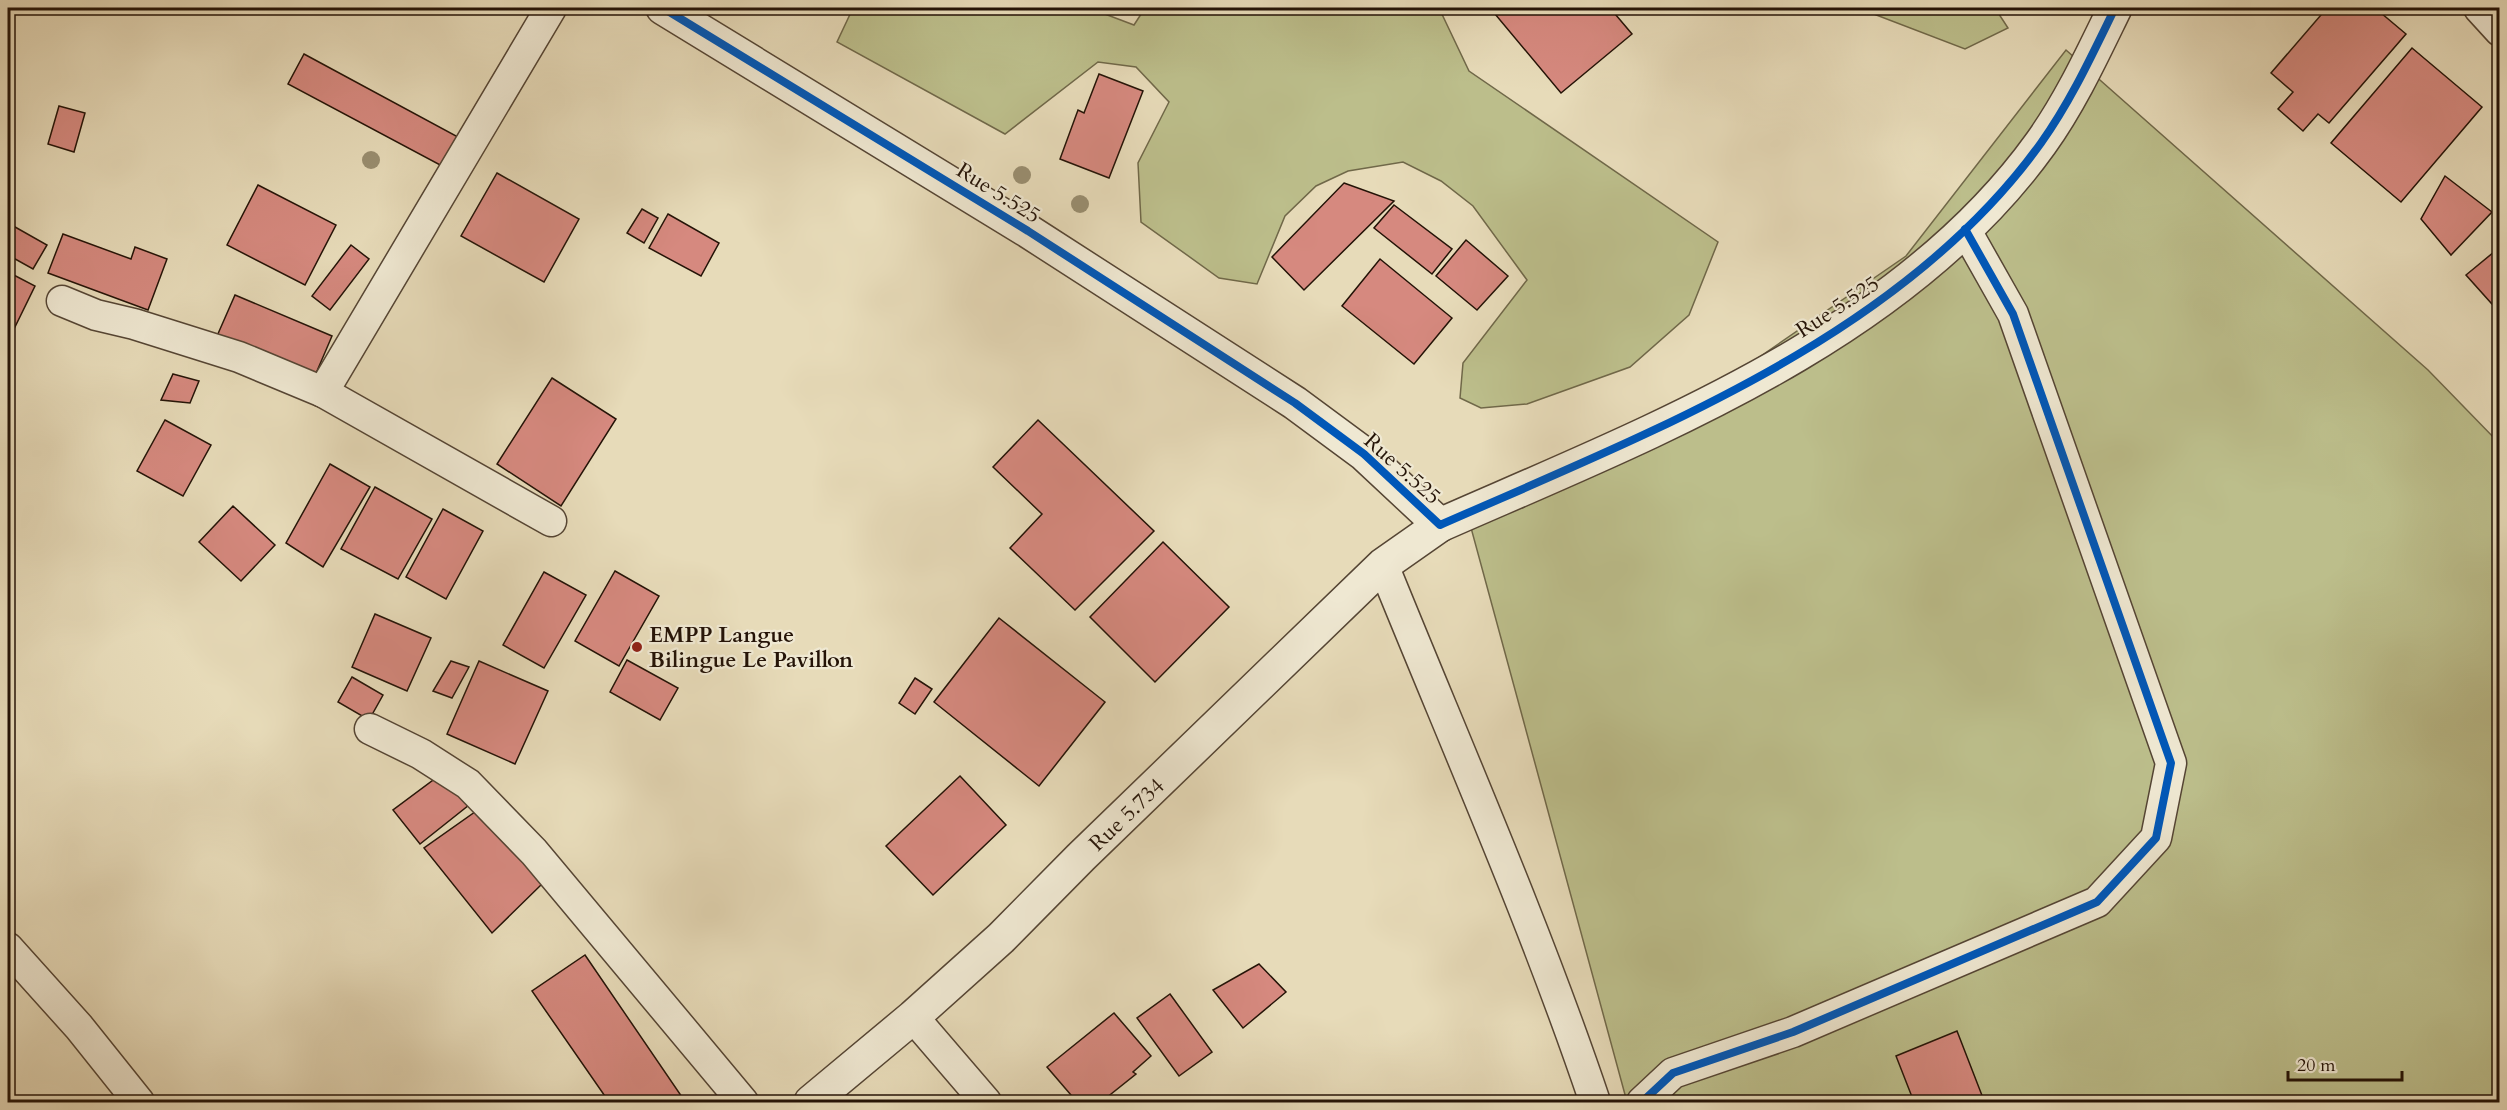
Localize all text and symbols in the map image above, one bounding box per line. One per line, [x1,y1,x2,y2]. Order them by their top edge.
street label: Rue 5.525 [951,155,1046,230]
street label: Rue 5.525 [1790,269,1885,345]
street label: Rue 5.525 [1357,426,1447,511]
place label: EMPP Langue Bilingue Le Pavillon [649,620,853,675]
marker: EMPP Langue Bilingue Le Pavillon [630,640,644,654]
street label: Rue 5.734 [1083,771,1171,858]
scale bar [2288,1044,2402,1082]
text: 20 m [2297,1053,2336,1078]

